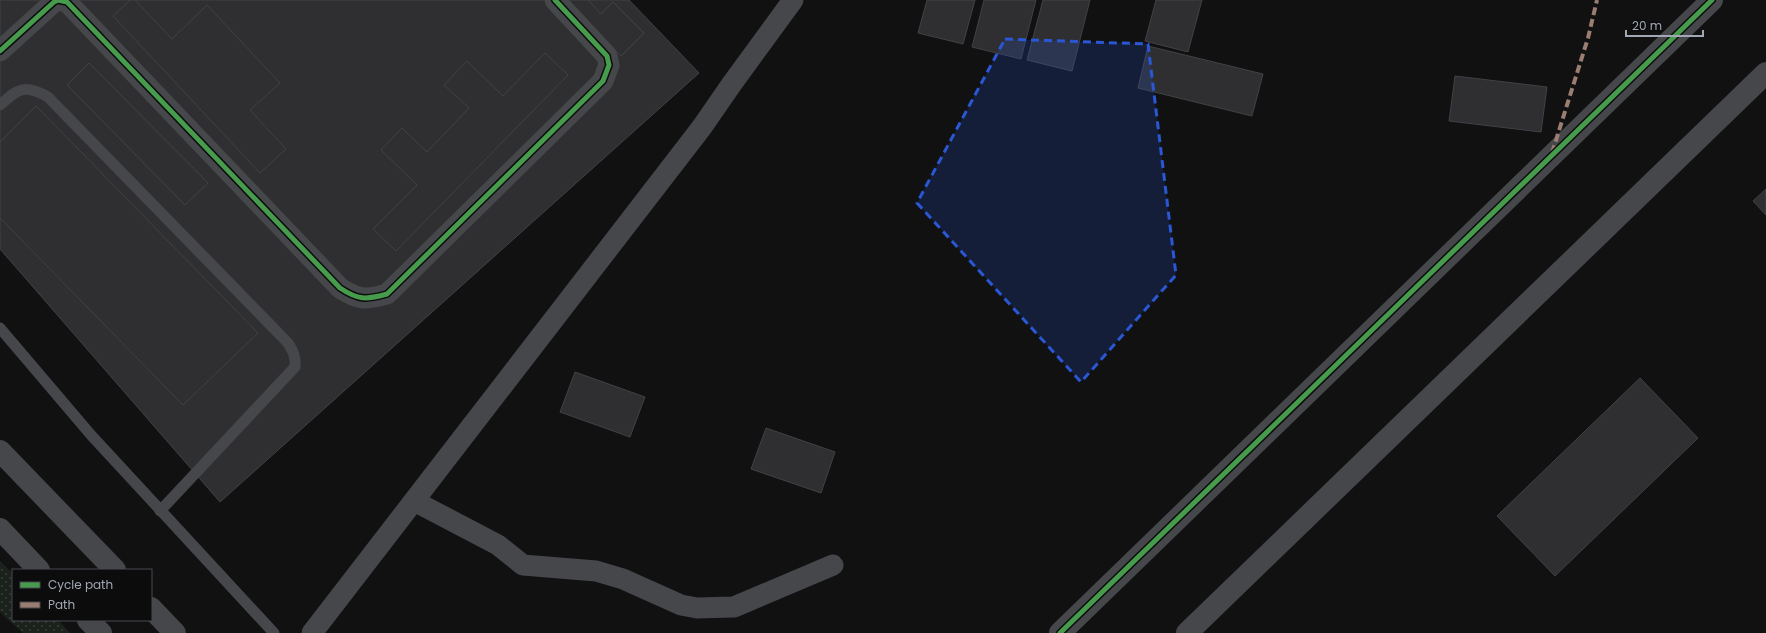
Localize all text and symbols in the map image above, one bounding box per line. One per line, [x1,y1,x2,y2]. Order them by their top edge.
scale bar [1626,12,1703,38]
text: 20 m [1632,17,1662,34]
legend [12,569,152,621]
text: Cycle path [48,576,113,593]
text: Path [48,596,75,613]

